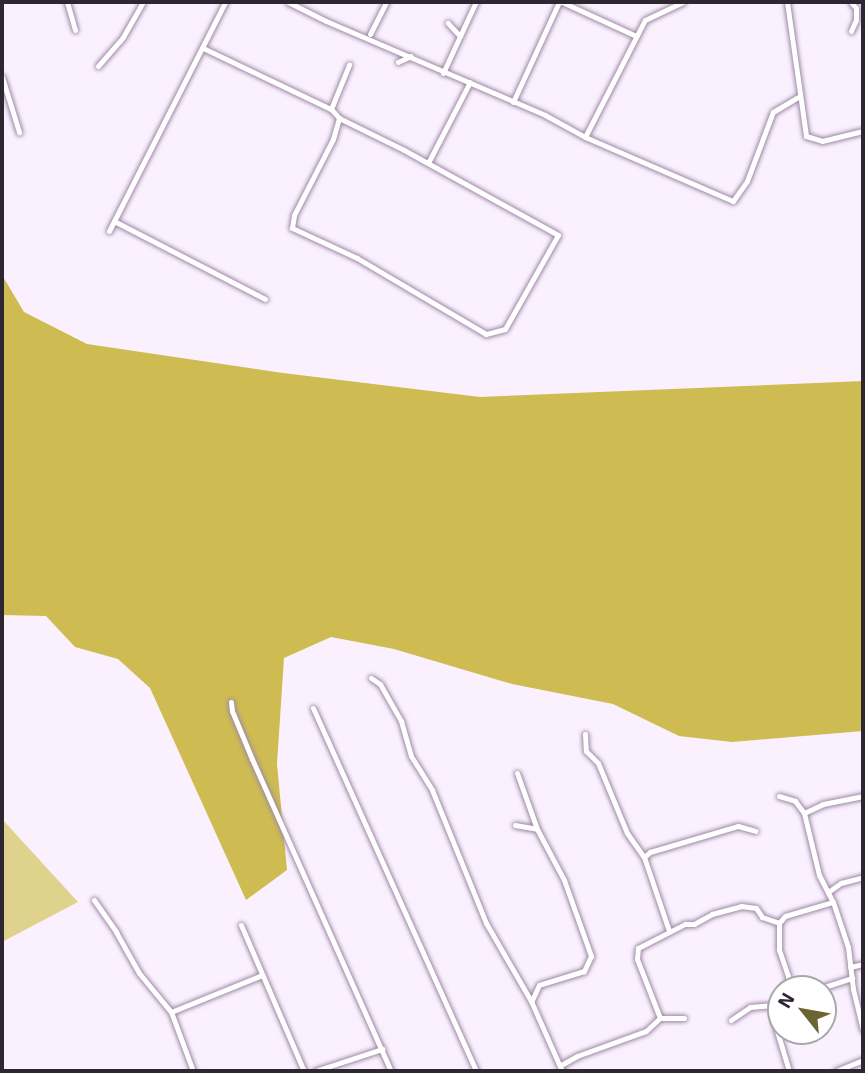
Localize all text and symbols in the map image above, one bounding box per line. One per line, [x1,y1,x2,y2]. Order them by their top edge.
north arrow [767,975,837,1045]
text: N [772,988,799,1012]

